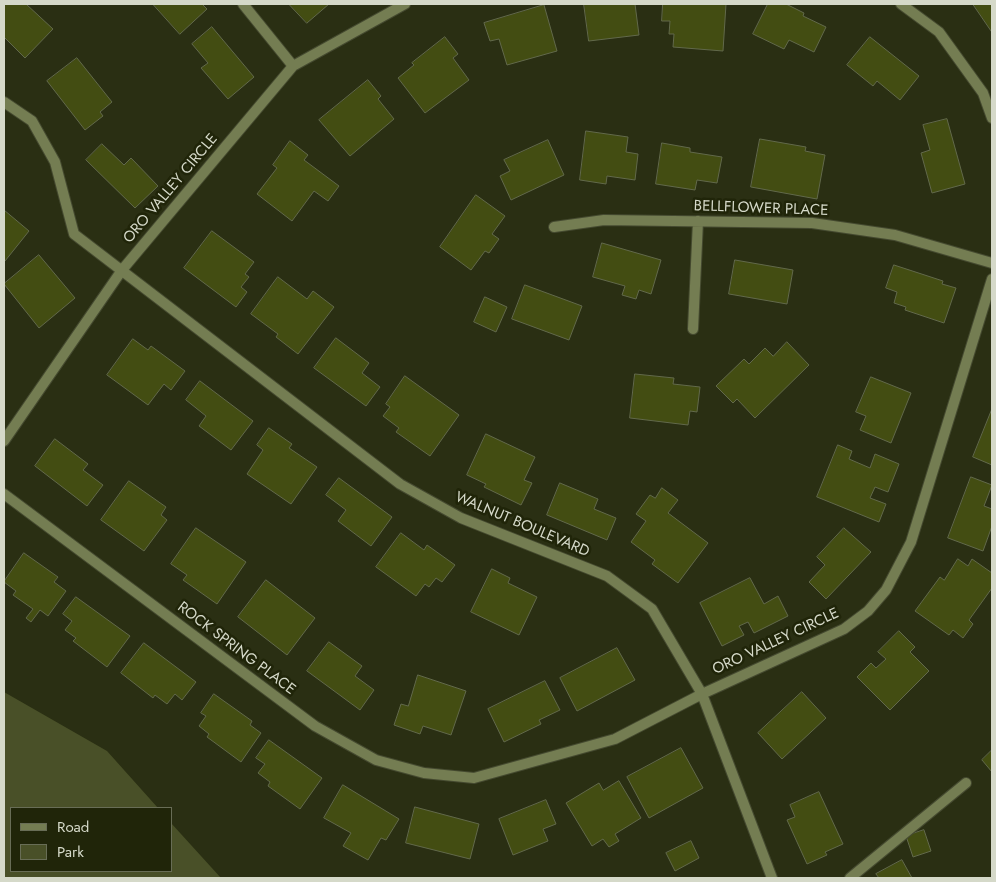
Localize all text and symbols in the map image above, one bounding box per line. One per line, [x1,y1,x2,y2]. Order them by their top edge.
street label: ORO VALLEY CIRCLE [120,131,222,247]
street label: BELLFLOWER PLACE [693,198,829,220]
street label: WALNUT BOULEVARD [452,489,592,561]
street label: ROCK SPRING PLACE [173,599,299,699]
street label: ORO VALLEY CIRCLE [710,605,842,679]
legend [10,807,172,872]
text: Road [57,816,89,838]
text: Park [57,841,84,863]

